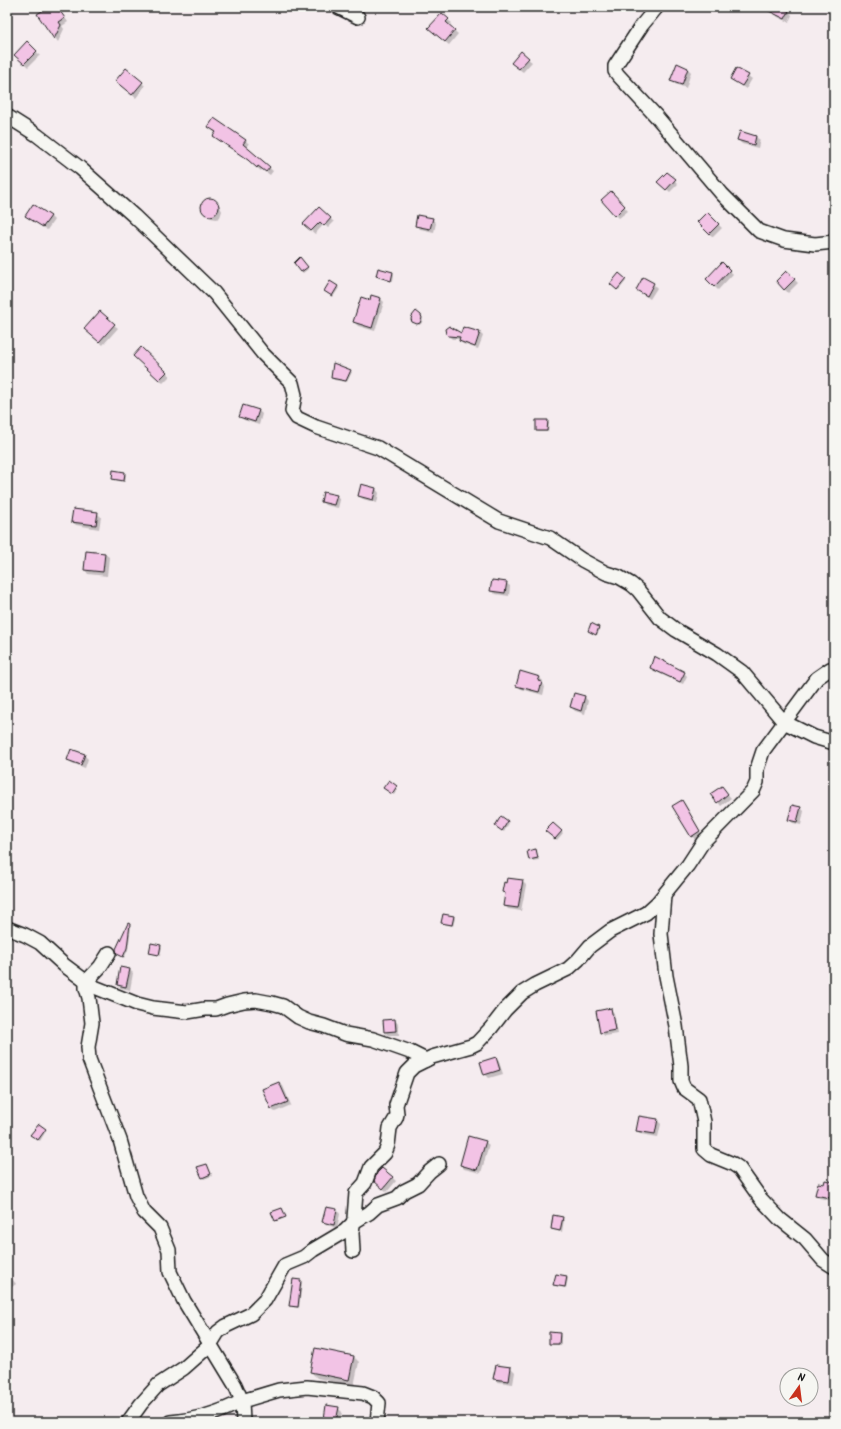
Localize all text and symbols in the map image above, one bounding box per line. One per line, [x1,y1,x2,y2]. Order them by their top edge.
north arrow [779,1367,819,1407]
text: N [796,1369,807,1388]

